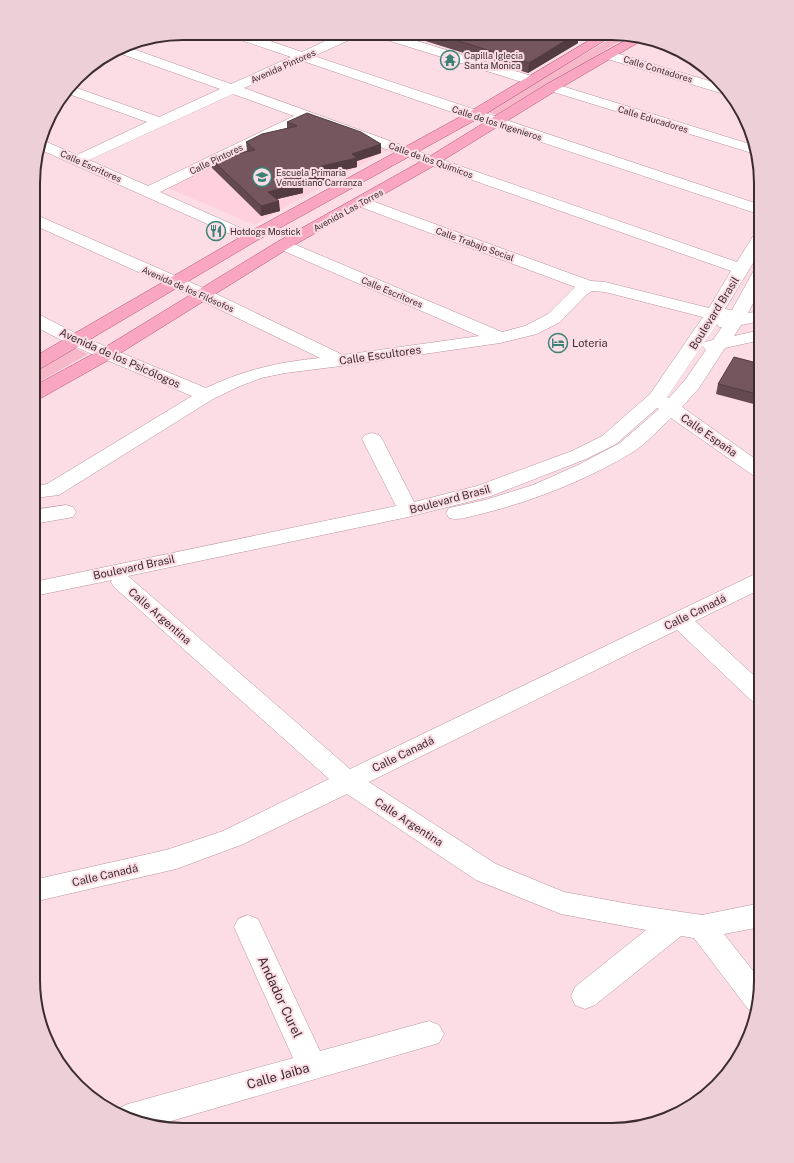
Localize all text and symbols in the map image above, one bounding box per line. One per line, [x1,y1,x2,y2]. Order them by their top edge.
street label: Avenida Pintores [249,47,318,85]
temple icon: Capilla Iglecia Santa Monica [439,49,461,71]
place label: Capilla Iglecia Santa Monica [464,50,523,71]
street label: Calle Contadores [622,53,694,85]
street label: Calle de los Ingenieros [451,103,544,143]
street label: Calle Educadores [617,103,690,135]
street label: Calle de los Químicos [387,140,475,181]
street label: Calle Pintores [188,141,245,177]
street label: Calle Escritores [59,148,124,185]
school or university icon: Escuela Primaria Venustiano Carranza [251,166,273,188]
place label: Escuela Primaria Venustiano Carranza [276,167,362,188]
street label: Avenida Las Torres [311,186,385,234]
restaurant icon: Hotdogs Mostick [205,220,227,242]
street label: Calle Trabajo Social [434,225,516,263]
place label: Hotdogs Mostick [230,226,301,237]
street label: Avenida de los Filósofos [140,264,236,315]
street label: Calle Escritores [360,274,425,310]
street label: Boulevard Brasil [687,274,741,352]
street label: Avenida de los Psicólogos [58,326,183,390]
hotel icon: Loteria [547,332,569,354]
place label: Loteria [572,337,608,349]
street label: Calle Escultores [338,343,422,367]
street label: Calle España [679,411,739,459]
street label: Boulevard Brasil [408,482,492,516]
street label: Boulevard Brasil [92,552,176,582]
street label: Calle Argentina [126,586,194,646]
street label: Calle Canadá [662,592,728,632]
street label: Calle Canadá [370,734,436,774]
street label: Calle Argentina [373,795,445,849]
street label: Calle Canadá [71,862,139,888]
street label: Andador Curel [255,954,305,1040]
street label: Calle Jaiba [245,1060,311,1092]

